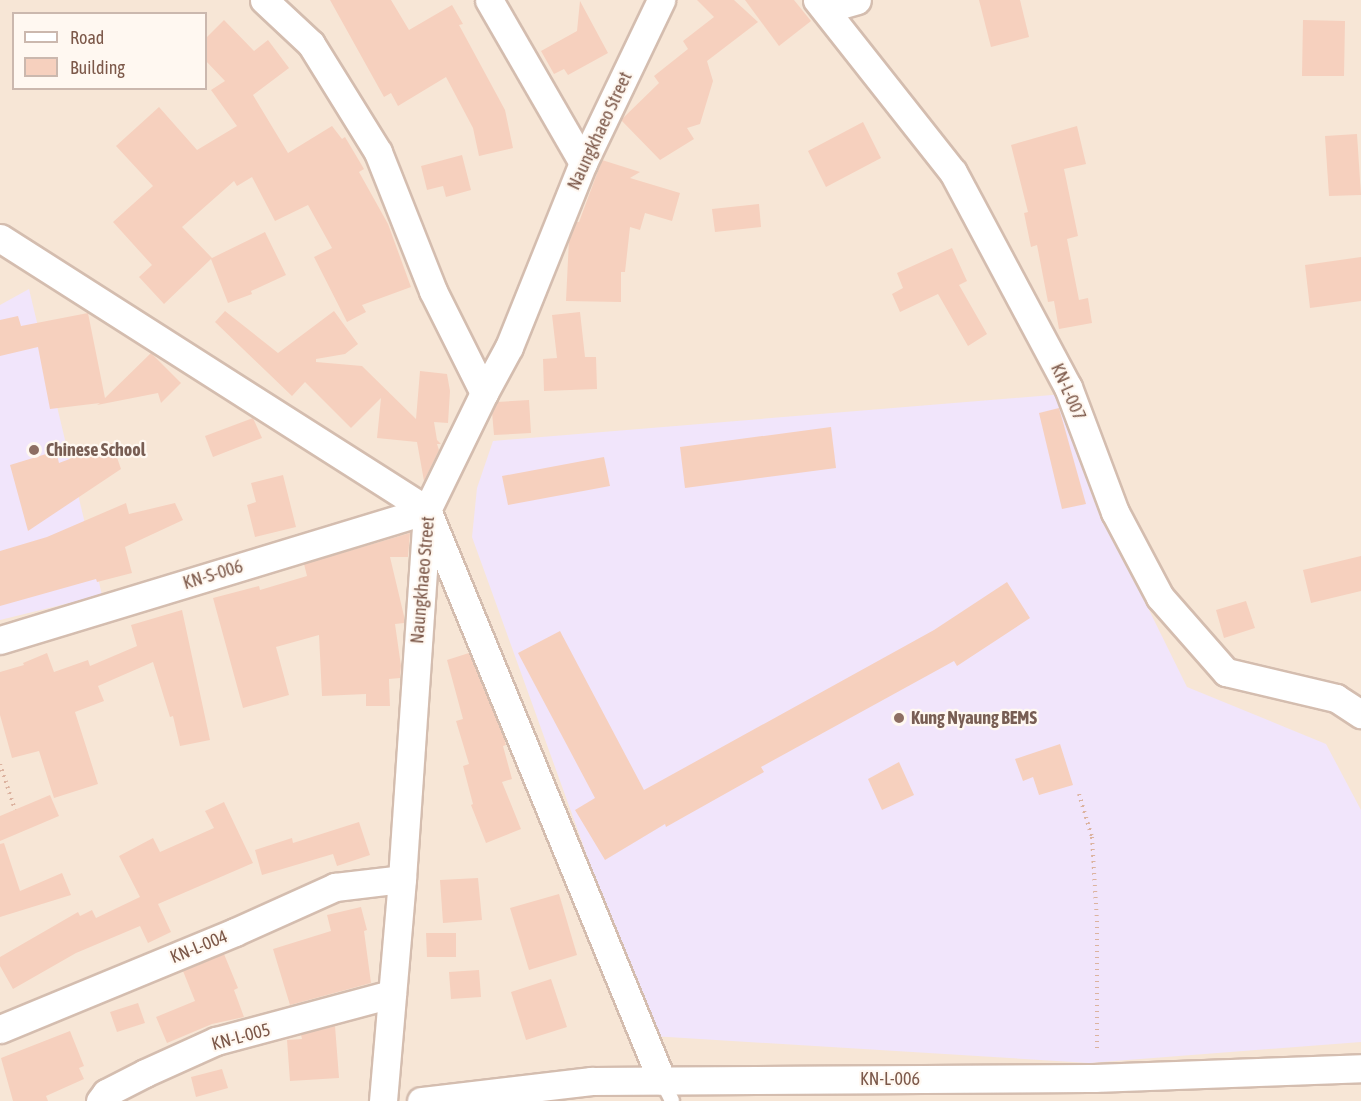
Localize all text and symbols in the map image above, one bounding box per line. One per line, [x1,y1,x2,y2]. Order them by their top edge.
legend [12,12,207,90]
text: Road [70,27,104,48]
text: Building [70,57,125,78]
street label: Naungkhaeo Street [563,69,637,193]
street label: KN-L-007 [1046,360,1090,424]
place label: Chinese School [46,439,146,461]
marker: Chinese School [27,443,41,457]
street label: Naungkhaeo Street [407,515,439,645]
street label: KN-S-006 [180,556,246,594]
place label: Kung Nyaung BEMS [911,707,1037,729]
marker: Kung Nyaung BEMS [892,711,906,725]
street label: KN-L-004 [167,926,231,968]
street label: KN-L-005 [209,1019,273,1055]
street label: KN-L-006 [860,1068,920,1090]

